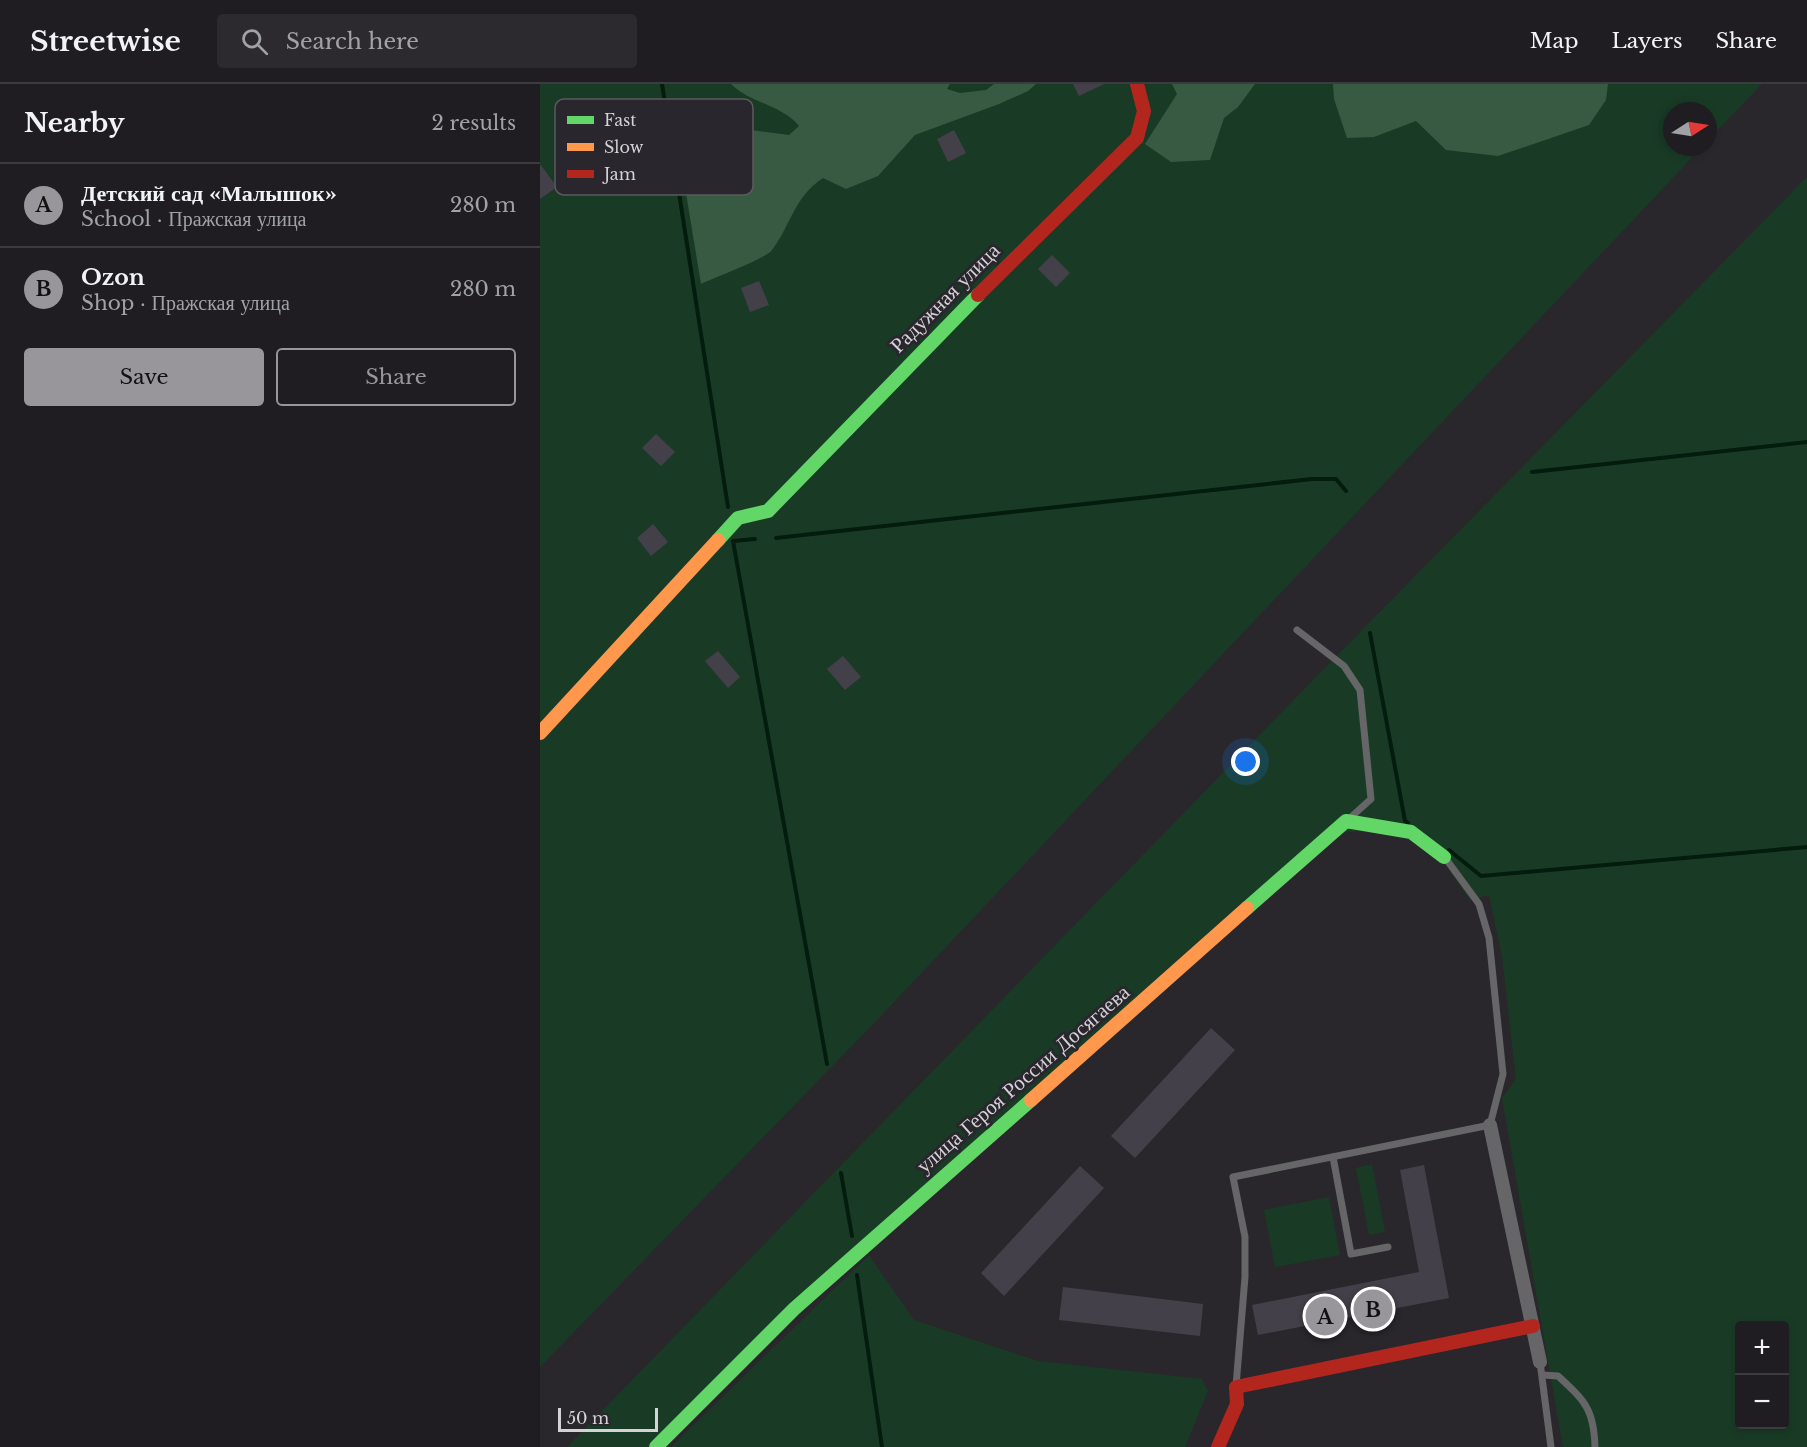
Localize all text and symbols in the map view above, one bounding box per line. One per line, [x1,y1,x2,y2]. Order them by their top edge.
search box [217,14,637,68]
text: Streetwise [30,24,181,59]
icon: search [238,25,271,58]
text: Search here [286,28,419,55]
text: Map [1530,28,1579,54]
text: Layers [1612,28,1683,54]
text: Share [1716,28,1777,54]
legend [555,99,753,195]
north arrow [1663,102,1717,156]
text: Nearby [24,107,125,139]
text: Fast [604,110,636,130]
text: 2 results [432,111,516,135]
text: Slow [604,137,644,157]
text: Jam [602,164,636,184]
text: Детский сад «Малышок» [81,180,337,207]
text: A [35,193,52,217]
text: 280 m [450,193,516,217]
text: School · Пражская улица [81,207,307,231]
street label: Радужная улица [885,237,1006,358]
text: Ozon [81,264,145,291]
text: B [36,277,51,301]
text: 280 m [450,277,516,301]
text: Shop · Пражская улица [81,291,290,315]
button: Save [24,348,264,406]
button: Share [276,348,516,406]
your location [1231,747,1260,776]
street label: улица Героя России Досягаева [911,979,1135,1179]
pin: B [1354,1286,1392,1332]
pin: A [1306,1294,1344,1338]
map controls [1735,1321,1789,1429]
button: + [1735,1321,1789,1375]
button: − [1735,1375,1789,1429]
scale bar [558,1405,658,1432]
text: 50 m [567,1408,609,1428]

